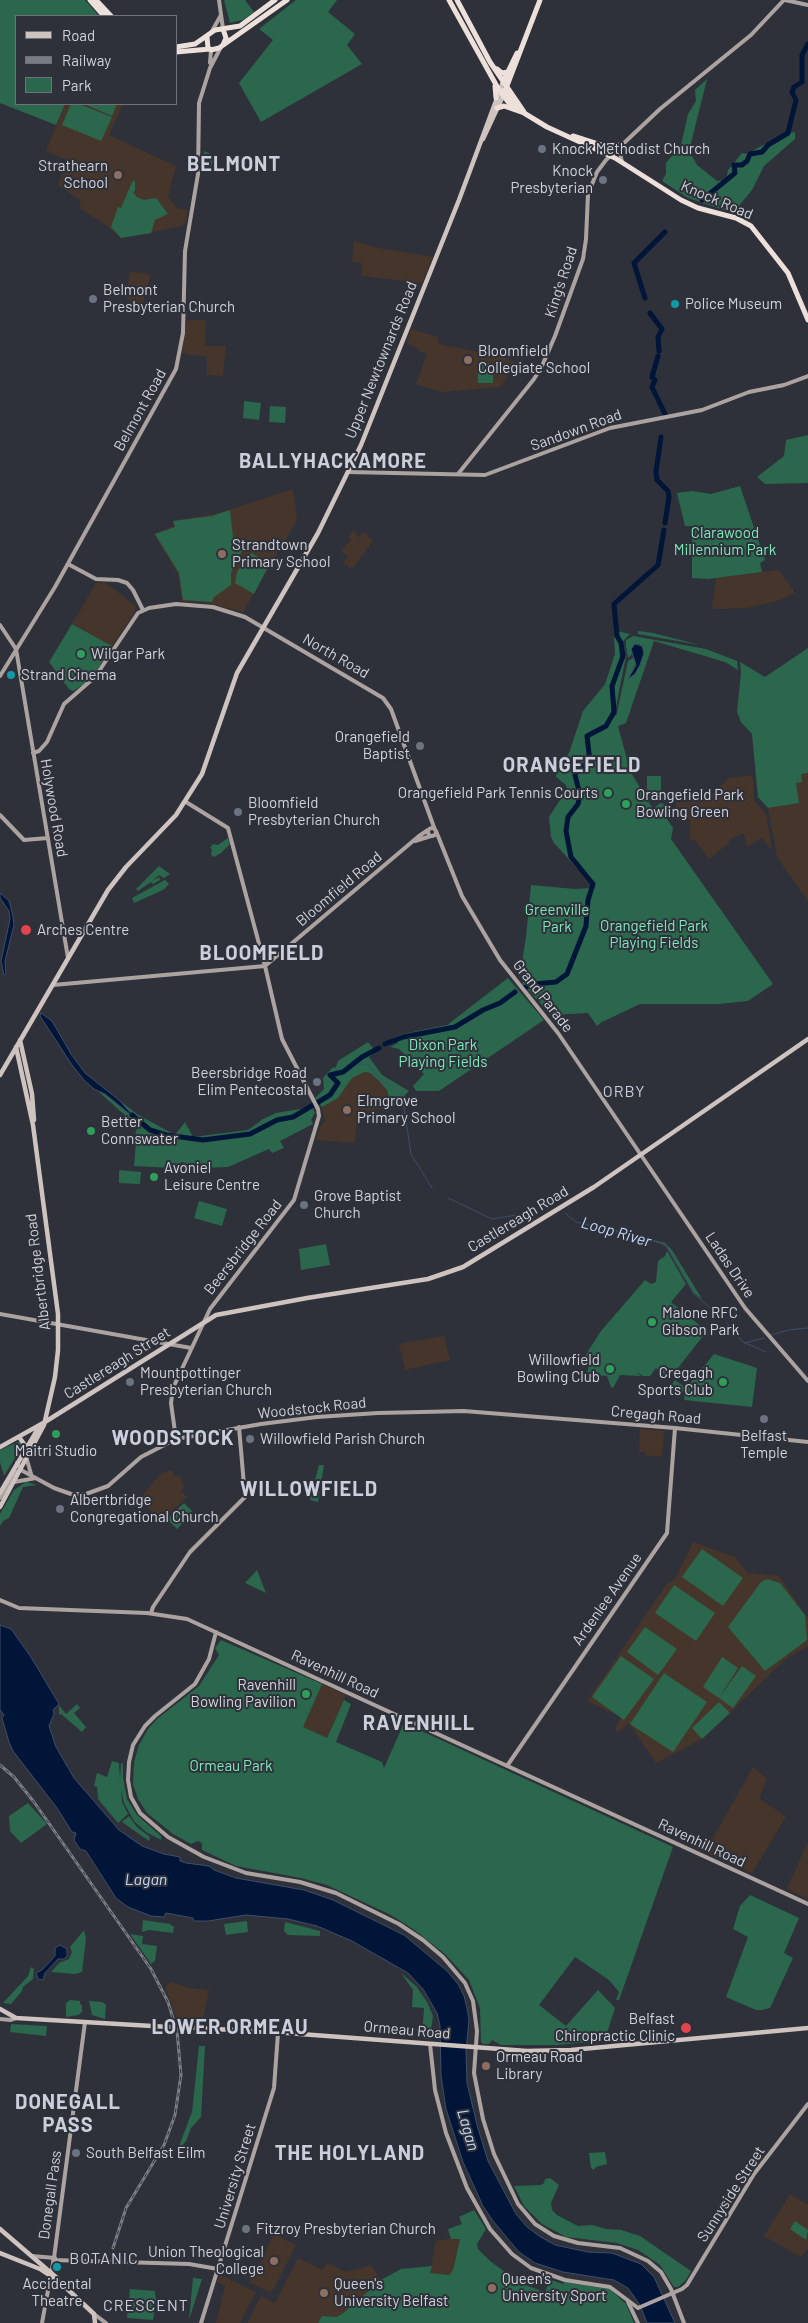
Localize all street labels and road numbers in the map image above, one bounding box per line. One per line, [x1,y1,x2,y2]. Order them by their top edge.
street label: Knock Road [678,177,756,223]
street label: King's Road [541,244,581,320]
street label: Upper Newtownards Road [341,279,421,441]
street label: Belmont Road [110,366,170,454]
street label: Sandown Road [528,405,624,455]
street label: North Road [300,630,372,682]
street label: Holywood Road [36,757,72,859]
street label: Bloomfield Road [292,848,386,930]
street label: Grand Parade [509,956,577,1036]
street label: Castlereagh Road [464,1182,572,1256]
street label: Beersbridge Road [200,1196,286,1298]
street label: Albertbridge Road [22,1213,54,1331]
street label: Ladas Drive [701,1229,759,1301]
street label: Castlereagh Street [61,1323,173,1403]
street label: Woodstock Road [257,1393,367,1423]
street label: Cregagh Road [610,1402,702,1428]
street label: Ardenlee Avenue [568,1549,646,1649]
street label: Ravenhill Road [288,1646,382,1702]
street label: Ravenhill Road [655,1815,749,1871]
street label: Ormeau Road [363,2017,451,2043]
street label: University Street [210,2121,260,2231]
street label: Sunnyside Street [693,2143,769,2245]
street label: Donegall Pass [35,2149,65,2241]

